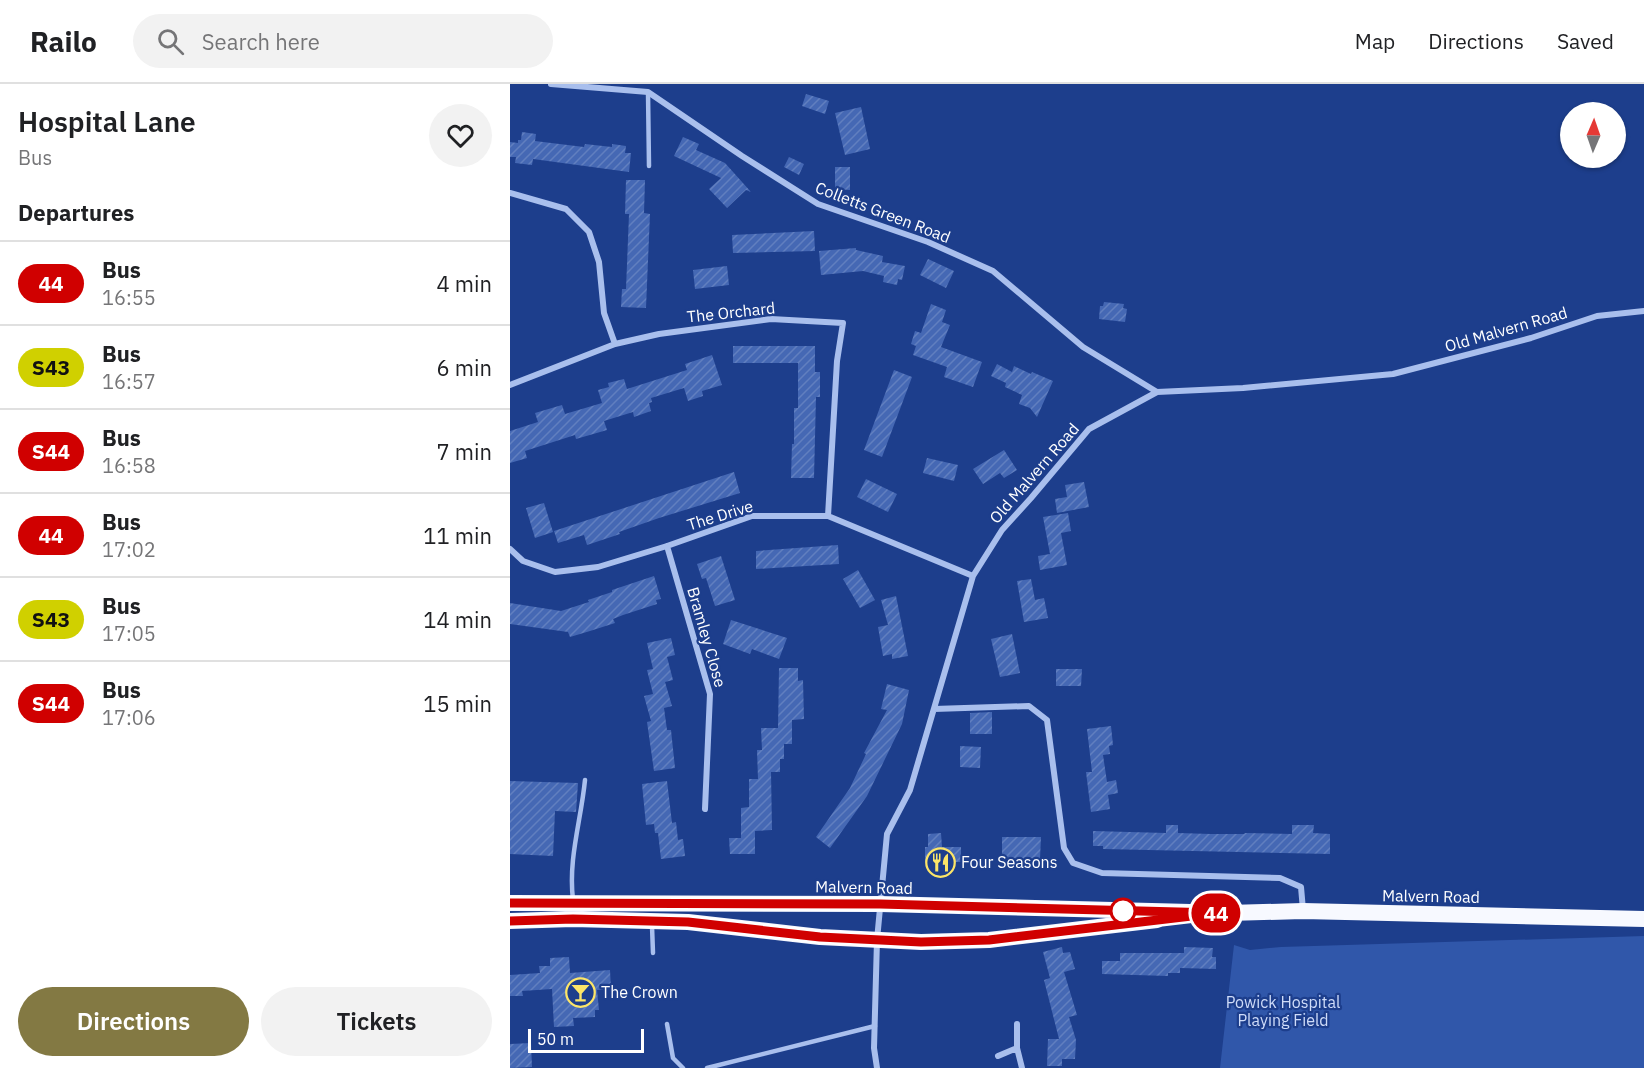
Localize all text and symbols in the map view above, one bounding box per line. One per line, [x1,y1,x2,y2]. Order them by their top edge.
search box [133,14,553,68]
text: Railo [30,23,97,60]
icon: search [154,25,187,58]
text: Search here [202,27,320,56]
text: Map [1355,27,1395,55]
text: Directions [1428,27,1524,55]
text: Saved [1557,27,1614,55]
north arrow [1560,102,1626,168]
map controls [1560,102,1626,168]
text: Hospital Lane [18,103,196,140]
button: heart [429,104,492,167]
text: Bus [18,144,52,171]
street label: Colletts Green Road [813,177,953,247]
text: Departures [18,198,134,227]
text: Bus [102,255,141,284]
text: 44 [38,269,64,297]
text: 4 min [436,269,492,298]
text: 16:55 [102,284,156,311]
street label: The Orchard [686,297,776,327]
street label: Old Malvern Road [1442,302,1570,356]
text: Bus [102,339,141,368]
text: S43 [32,353,70,381]
text: 6 min [436,353,492,382]
text: 16:57 [102,368,156,395]
street label: Old Malvern Road [985,419,1083,527]
text: Bus [102,423,141,452]
text: S44 [32,437,70,465]
text: 7 min [436,437,492,466]
text: 16:58 [102,452,156,479]
street label: The Drive [685,495,756,534]
text: Bus [102,507,141,536]
text: 44 [38,521,64,549]
text: 11 min [423,521,492,550]
text: 17:02 [102,536,156,563]
street label: Bramley Close [683,585,731,690]
text: Bus [102,591,141,620]
text: S43 [32,605,70,633]
text: 14 min [423,605,492,634]
text: 17:05 [102,620,156,647]
text: Bus [102,675,141,704]
text: S44 [32,689,70,717]
text: 15 min [423,689,492,718]
text: 17:06 [102,704,156,731]
restaurant icon: Four Seasons [924,846,956,878]
place label: Four Seasons [961,852,1058,872]
street label: Malvern Road [815,876,913,898]
street label: Malvern Road [1382,885,1480,907]
line badge: 44 [1189,894,1243,932]
unlabelled marker [1110,898,1136,924]
text: 44 [1203,899,1229,927]
bar icon: The Crown [564,976,596,1008]
place label: The Crown [601,982,678,1002]
button: Directions [18,987,249,1056]
button: Tickets [261,987,492,1056]
park label: Powick Hospital Playing Field [1226,992,1340,1030]
scale bar [528,1026,644,1054]
text: 50 m [537,1029,574,1049]

